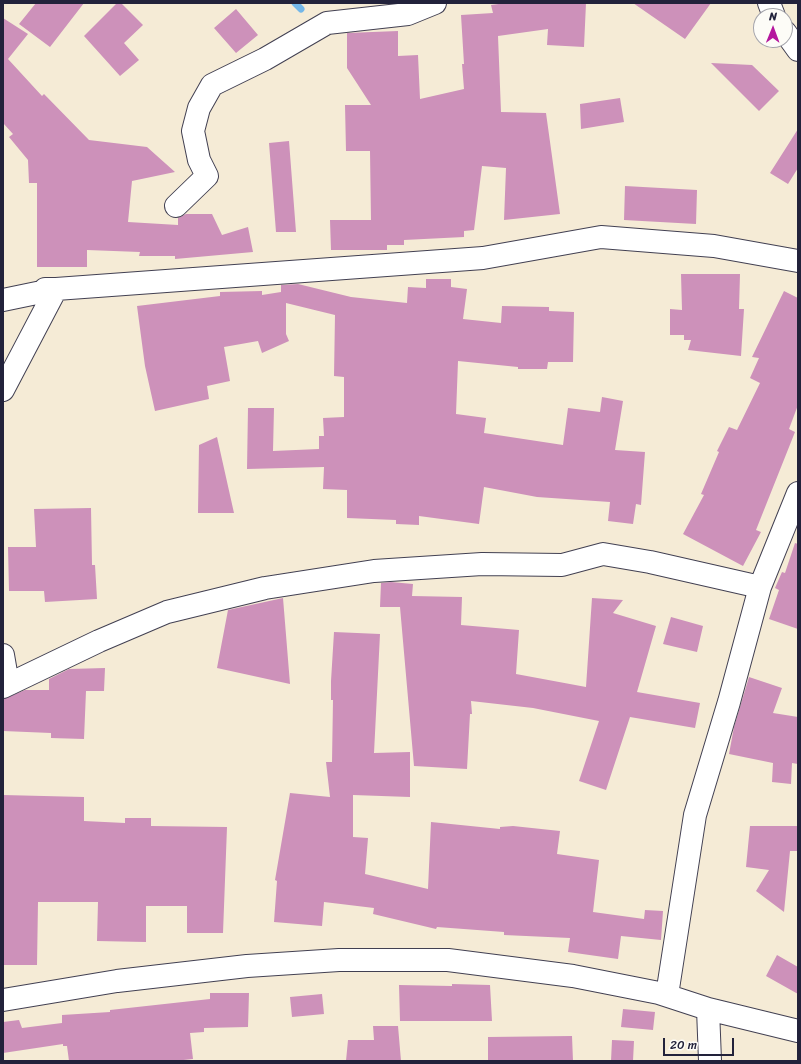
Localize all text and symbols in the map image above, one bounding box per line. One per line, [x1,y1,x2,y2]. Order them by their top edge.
text: N [769,7,777,26]
north arrow [753,8,793,48]
scale bar [665,1030,736,1056]
text: 20 m [670,1034,697,1056]

